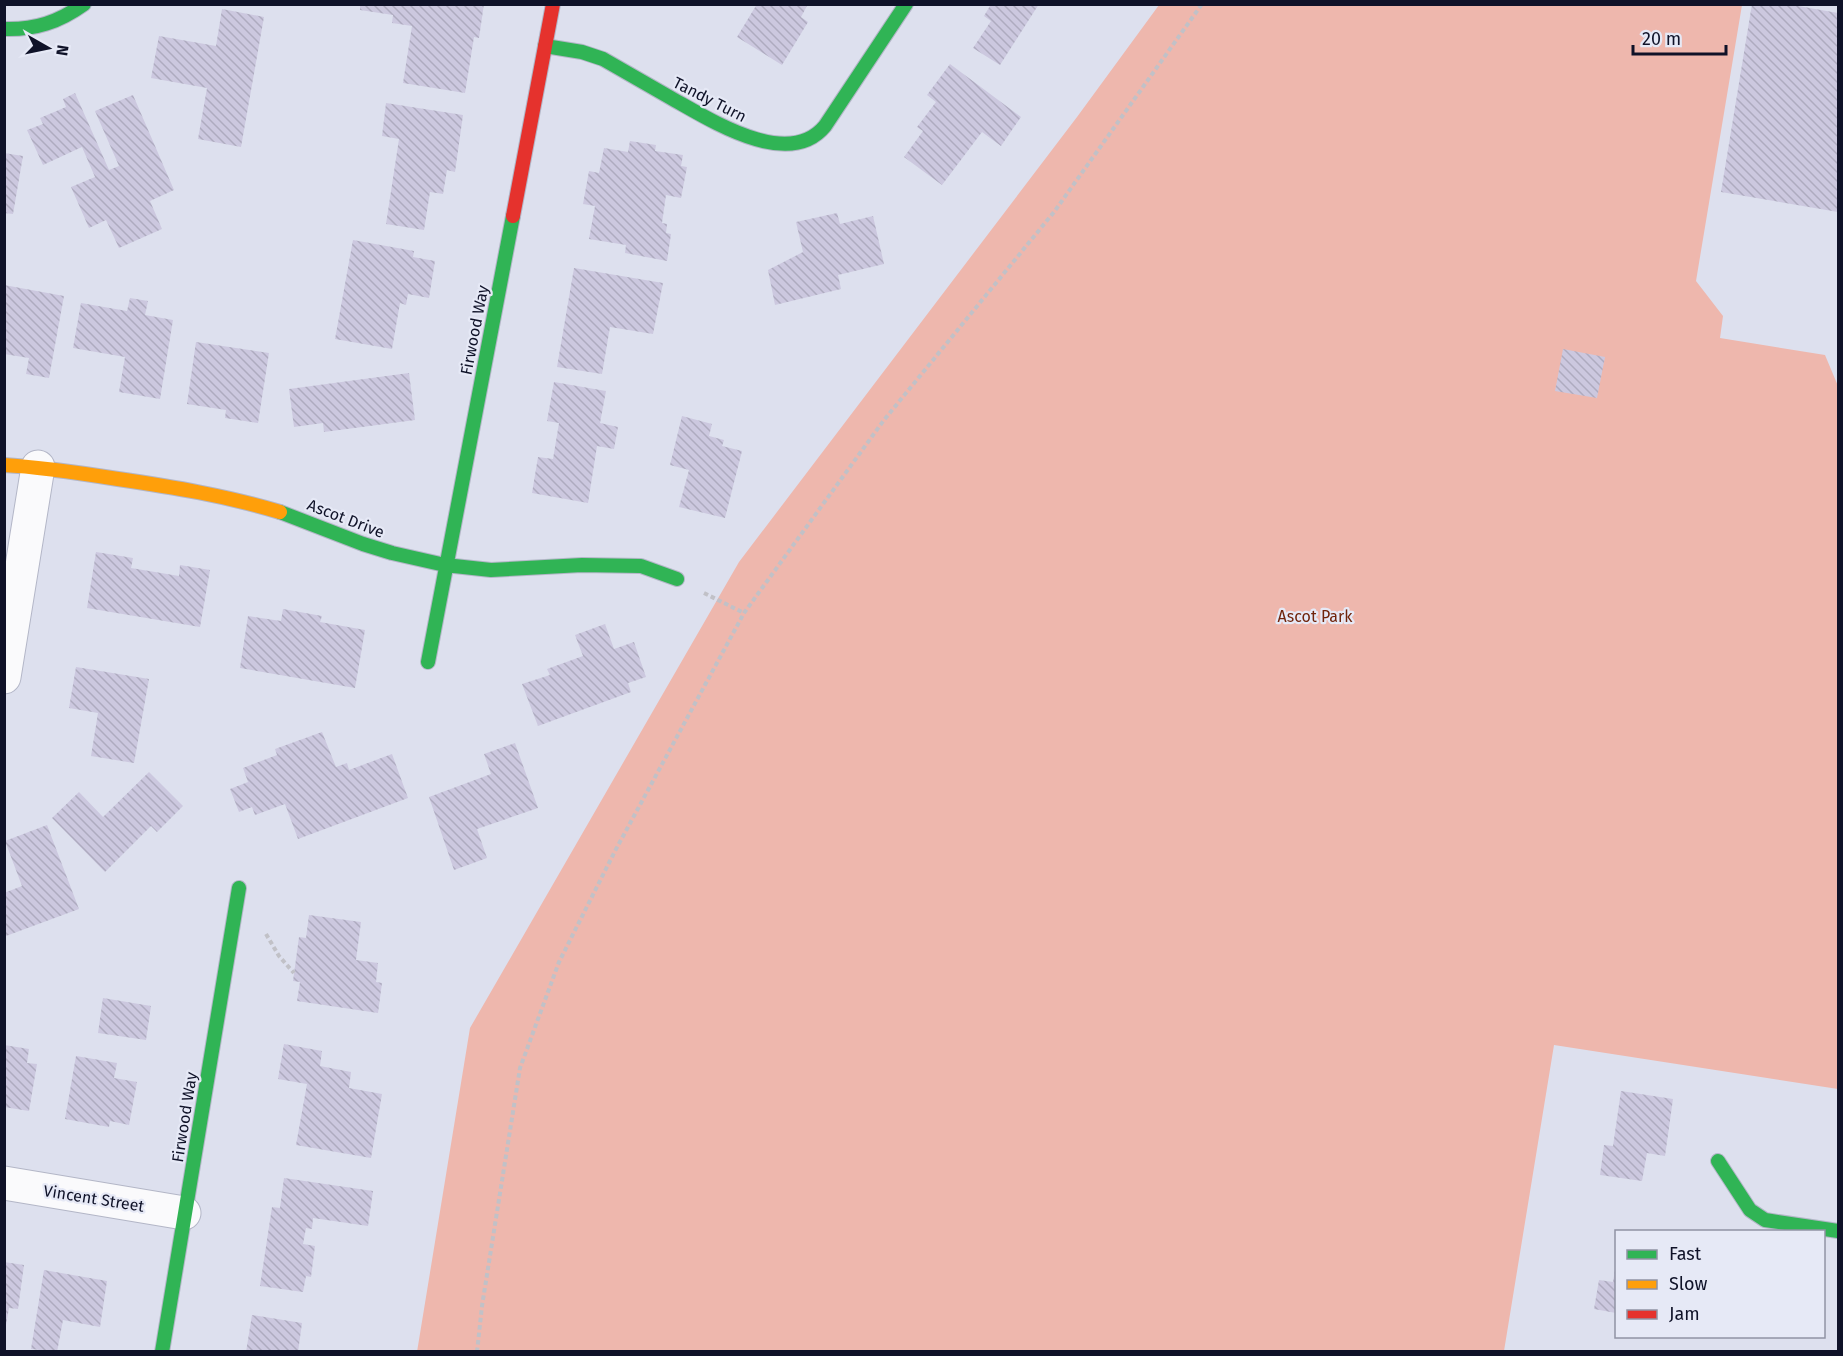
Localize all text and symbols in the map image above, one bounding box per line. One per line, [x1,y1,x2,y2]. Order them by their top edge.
north arrow [18,18,78,78]
scale bar [1633,18,1726,56]
text: 20 m [1642,28,1681,50]
text: N [52,44,73,57]
street label: Tandy Turn [670,73,750,126]
street label: Firwood Way [456,283,493,377]
street label: Ascot Drive [305,495,387,542]
park label: Ascot Park [1278,607,1353,626]
street label: Firwood Way [168,1071,201,1164]
street label: Vincent Street [42,1181,146,1216]
legend [1615,1230,1825,1338]
text: Fast [1669,1243,1702,1265]
text: Slow [1669,1273,1708,1295]
text: Jam [1669,1303,1700,1325]

